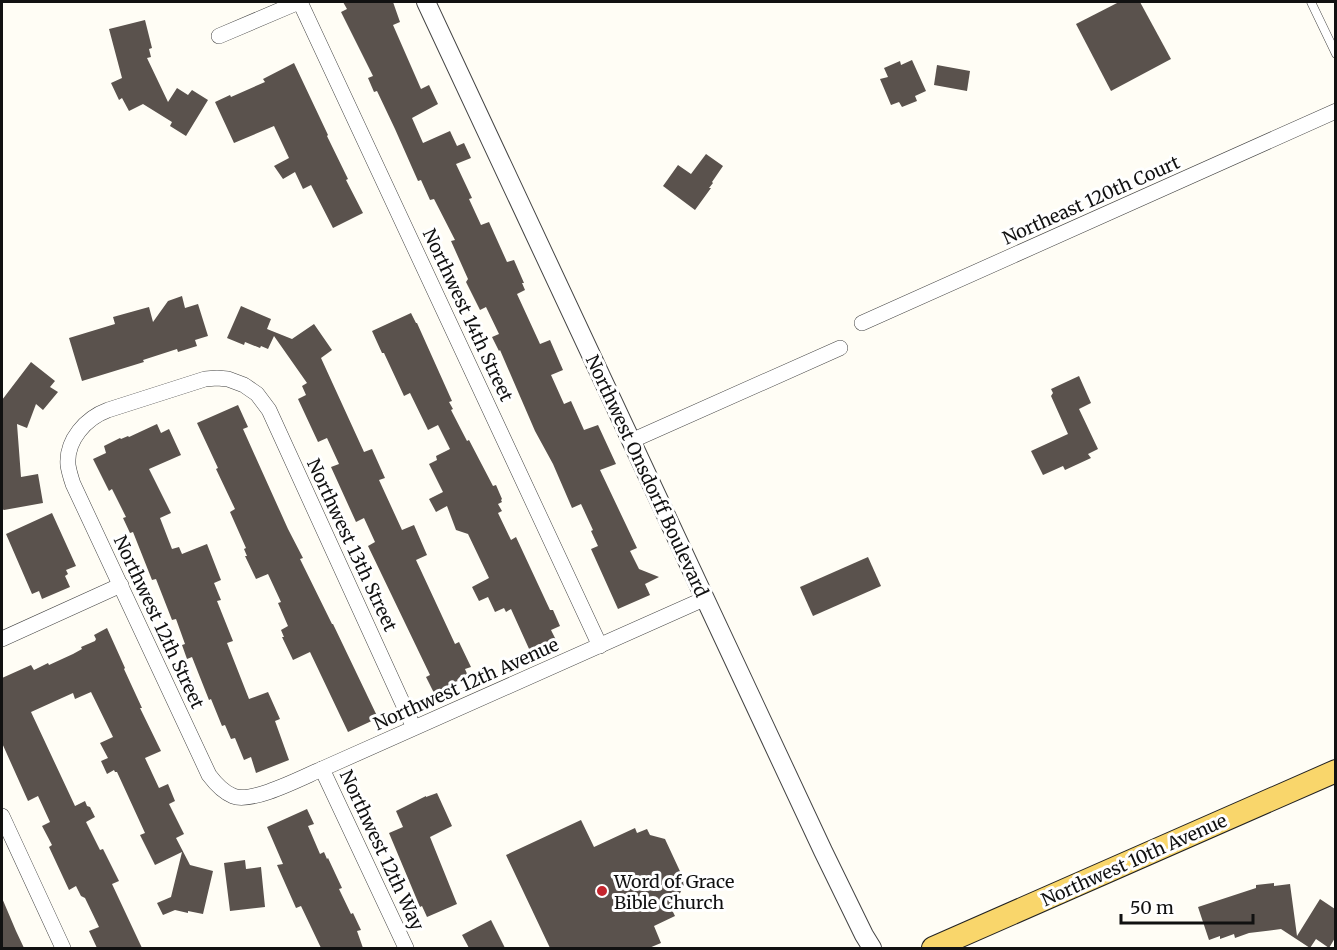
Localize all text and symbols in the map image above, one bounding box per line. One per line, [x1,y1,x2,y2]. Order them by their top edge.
street label: Northeast 120th Court [999,151,1183,249]
street label: Northwest 14th Street [418,225,518,405]
street label: Northwest Onsdorff Boulevard [581,351,713,601]
street label: Northwest 13th Street [302,455,402,635]
street label: Northwest 12th Street [109,532,209,712]
street label: Northwest 12th Avenue [370,633,562,735]
street label: Northwest 12th Way [335,766,429,934]
street label: Northwest 10th Avenue [1038,809,1230,911]
place label: Word of Grace Bible Church [613,870,734,914]
marker: Word of Grace Bible Church [595,884,609,898]
scale bar [1121,887,1253,925]
text: 50 m [1130,896,1174,919]

